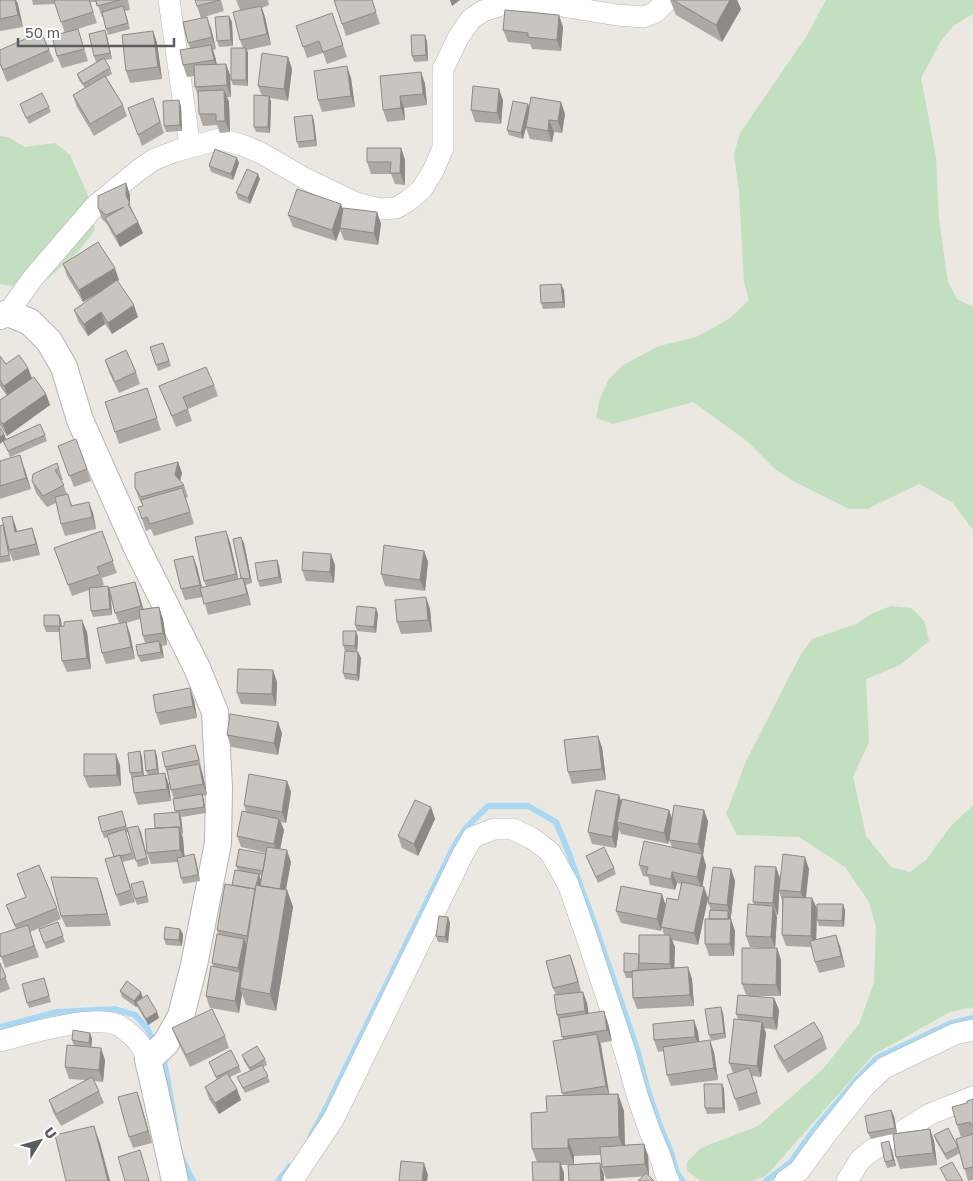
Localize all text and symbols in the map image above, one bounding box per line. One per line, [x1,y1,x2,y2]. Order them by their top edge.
scale bar [18,15,174,47]
text: 50 m [25,23,60,41]
north arrow [15,1116,65,1166]
text: U [41,1124,61,1142]

